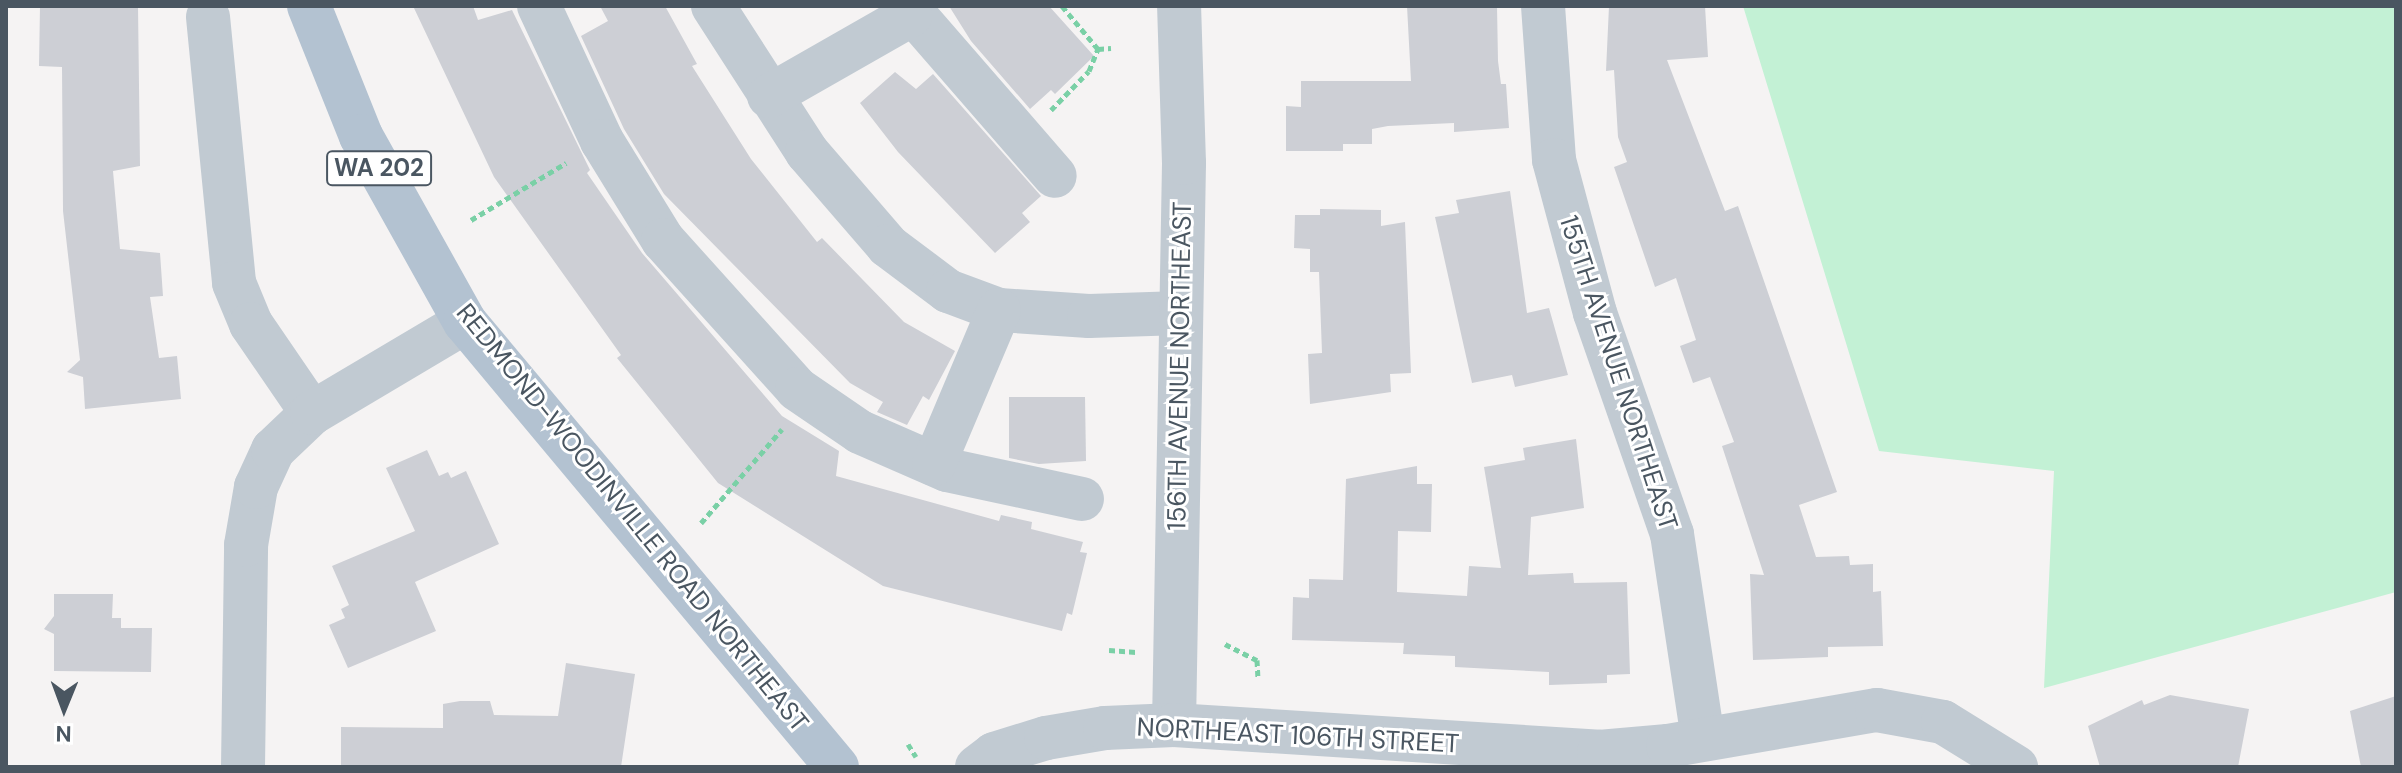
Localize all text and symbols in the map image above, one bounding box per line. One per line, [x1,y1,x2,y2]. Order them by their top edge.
road number: WA 202 [325,148,433,188]
street label: 156TH AVENUE NORTHEAST [1162,201,1198,531]
street label: 155TH AVENUE NORTHEAST [1552,212,1684,534]
street label: REDMOND-WOODINVILLE ROAD NORTHEAST [450,298,814,738]
north arrow [24,669,104,749]
street label: NORTHEAST 106TH STREET [1136,712,1460,760]
text: N [55,719,72,748]

